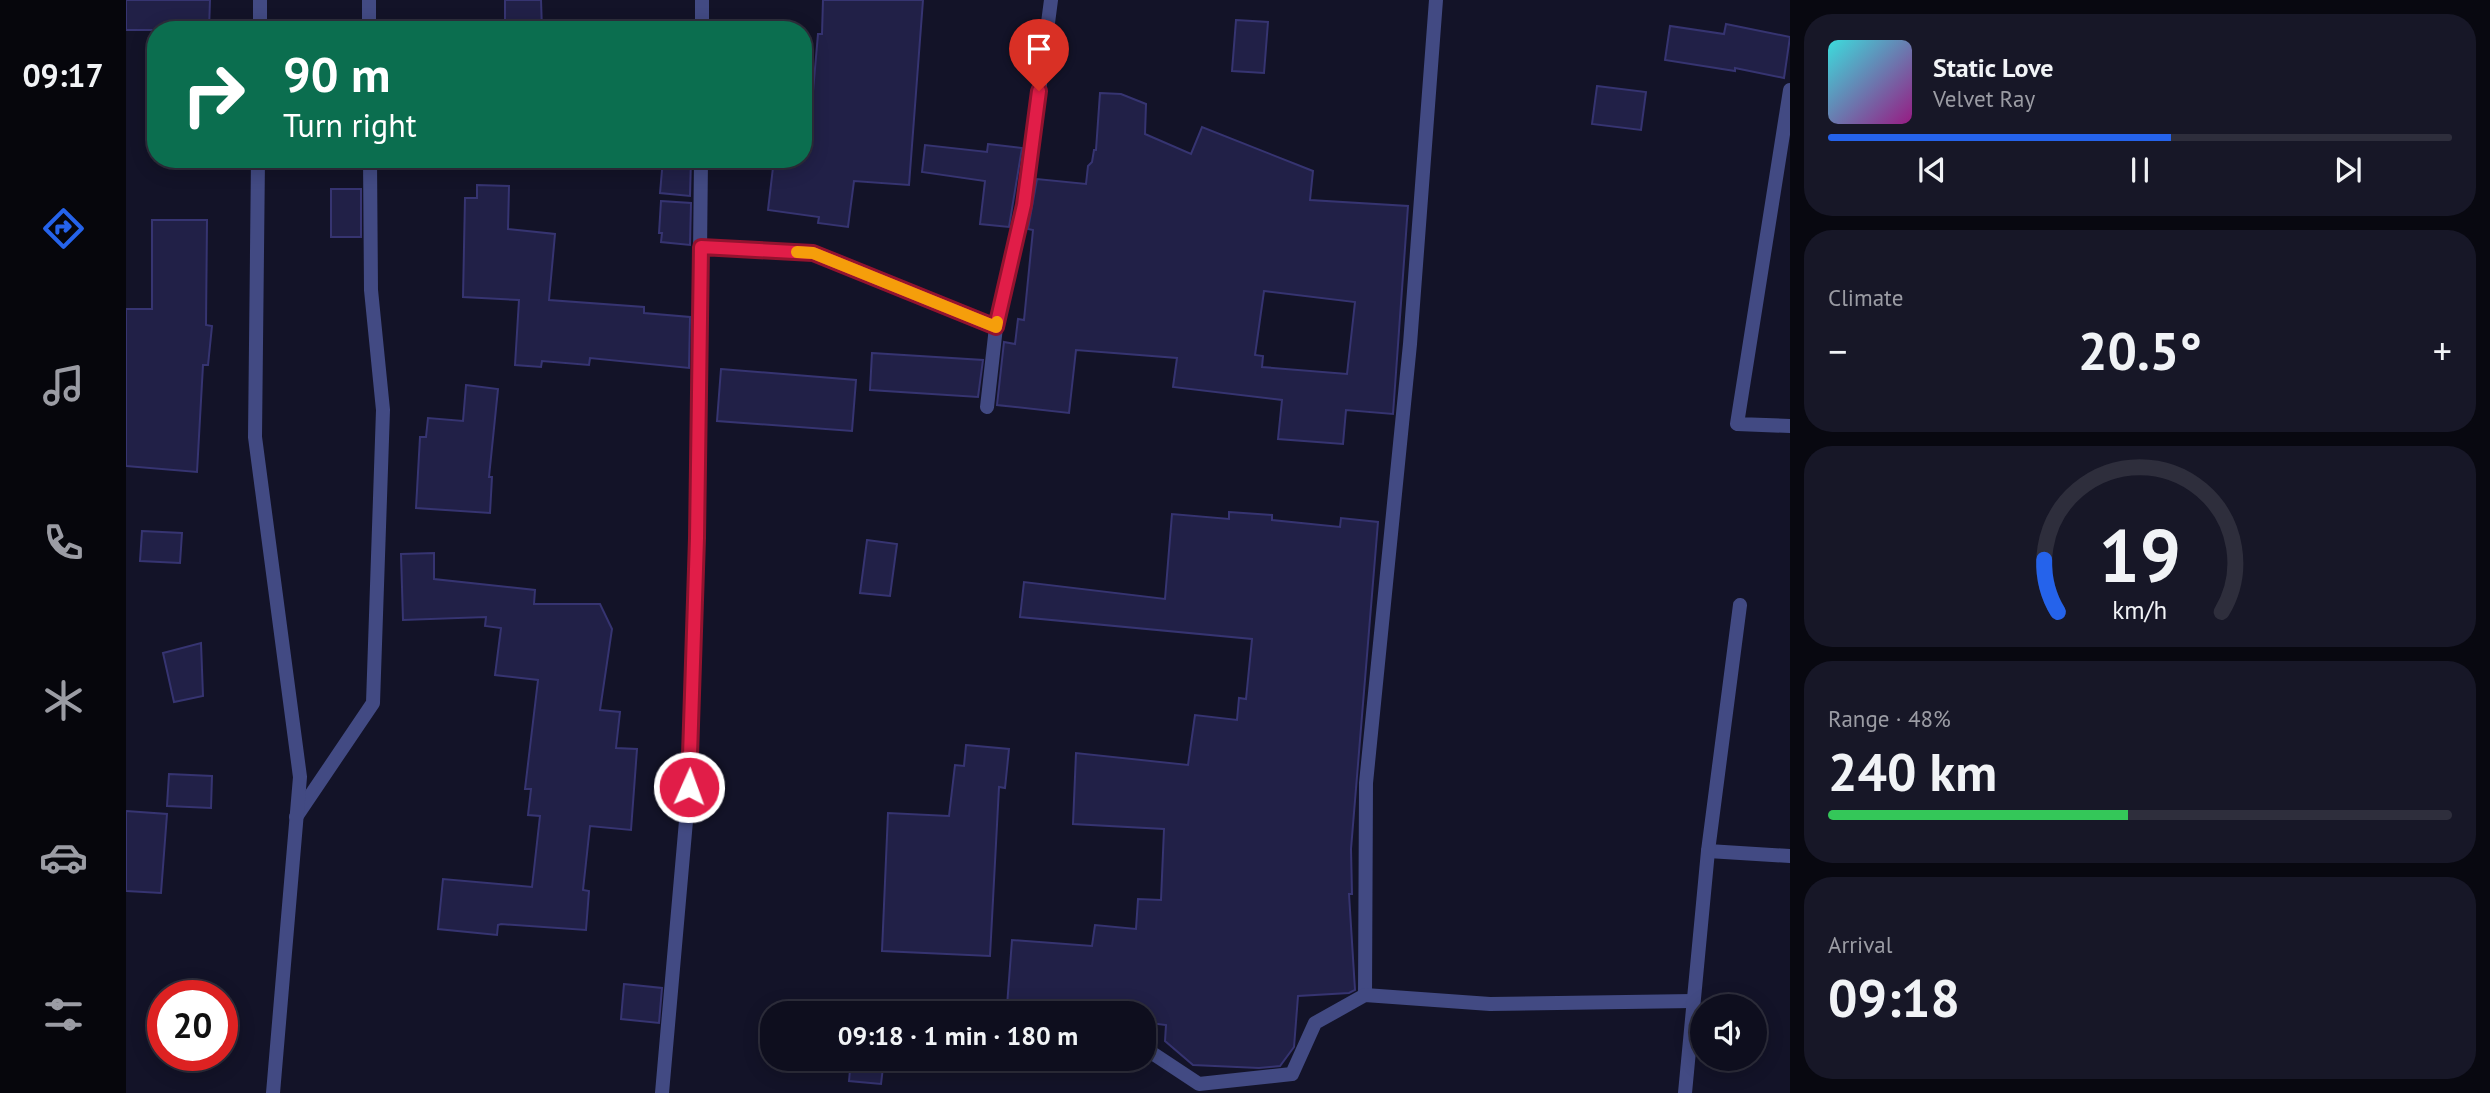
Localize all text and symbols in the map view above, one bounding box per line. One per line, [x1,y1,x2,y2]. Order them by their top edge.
pin [1009,19,1069,91]
icon: arrive [1020,30,1058,68]
text: 90 m [283,42,390,106]
icon: right [168,49,259,140]
text: Static Love [1933,51,2054,84]
text: 09:17 [22,54,104,96]
text: Velvet Ray [1933,84,2035,113]
text: Turn right [283,104,417,146]
icon: previous [1913,151,1951,189]
icon: pause [2121,151,2159,189]
icon: next [2329,151,2367,189]
icon: directions [39,204,88,253]
text: Climate [1828,283,1903,312]
text: 20.5° [2078,317,2202,384]
text: − [1828,326,1847,375]
text: + [2433,326,2452,375]
icon: music [39,361,88,410]
text: 19 [2099,509,2181,603]
icon: phone [39,518,88,567]
text: km/h [2113,594,2167,626]
icon: climate [39,676,88,725]
text: Range · 48% [1828,704,1951,733]
text: 240 km [1828,738,1997,805]
position arrow [652,750,726,824]
icon: car [39,833,88,882]
text: Arrival [1828,930,1892,959]
text: 09:18 [1828,964,1960,1031]
speed limit sign: 20 [147,980,238,1071]
icon: filters [39,990,88,1039]
map controls [1690,994,1767,1071]
button: sound [1690,994,1767,1071]
text: 09:18 · 1 min · 180 m [838,1019,1078,1052]

